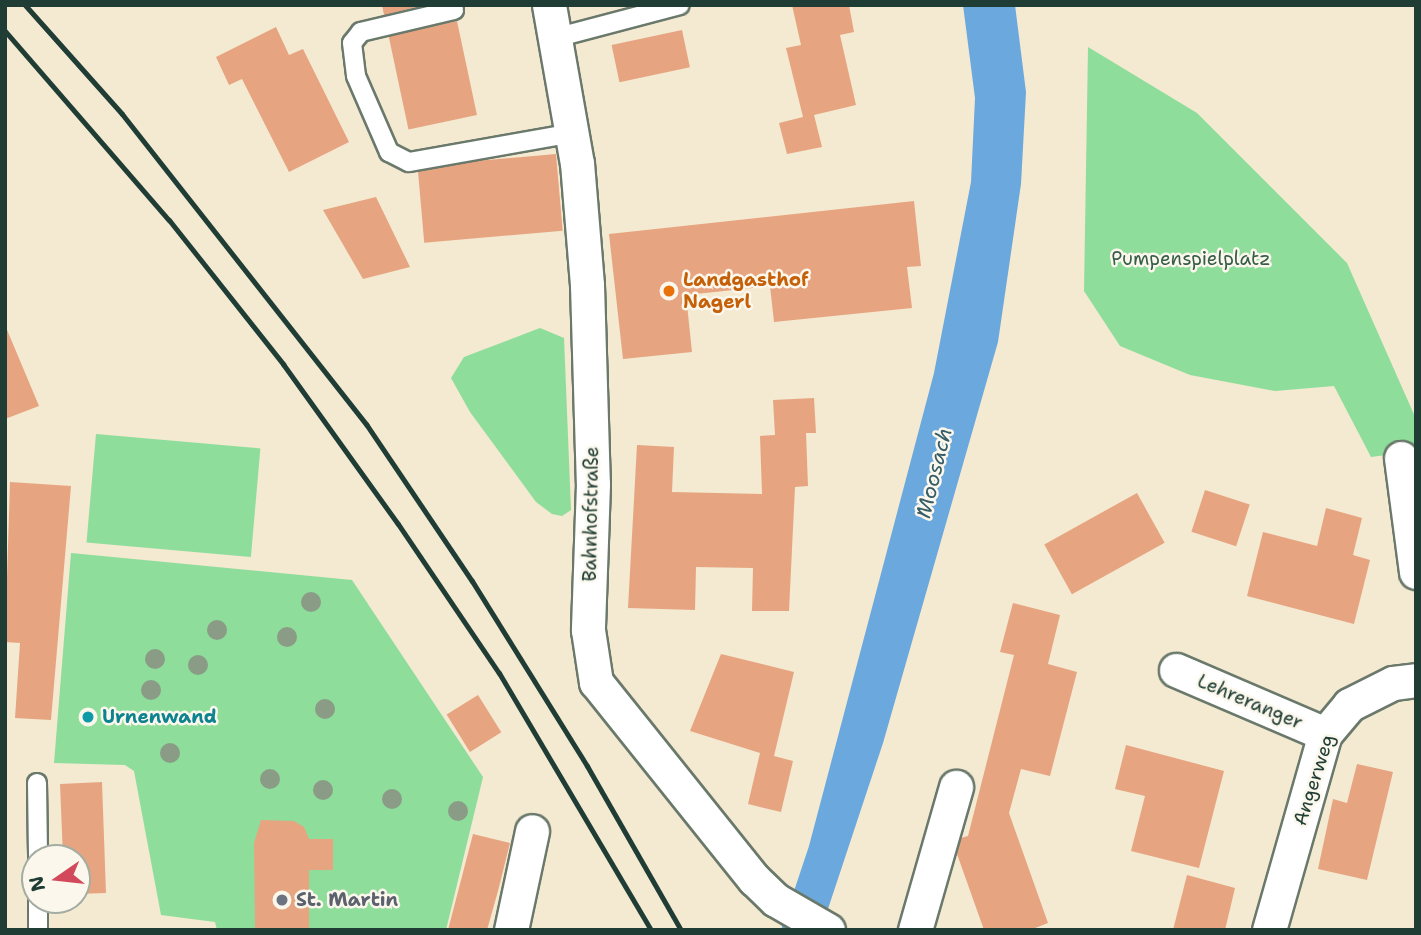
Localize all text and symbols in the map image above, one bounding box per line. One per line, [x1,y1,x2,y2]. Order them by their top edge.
park label: Pumpenspielplatz [1111,248,1271,270]
place label: Landgasthof Nagerl [683,269,809,313]
marker: Landgasthof Nagerl [661,283,677,299]
water label: Moosach [911,425,957,521]
street label: Bahnhofstraße [578,446,604,582]
street label: Lehreranger [1194,670,1306,734]
place label: Urnenwand [102,706,217,728]
marker: Urnenwand [80,709,96,725]
street label: Angerweg [1289,732,1339,828]
north arrow [21,844,91,914]
text: N [23,873,51,894]
place label: St. Martin [296,889,398,911]
marker: St. Martin [274,892,290,908]

